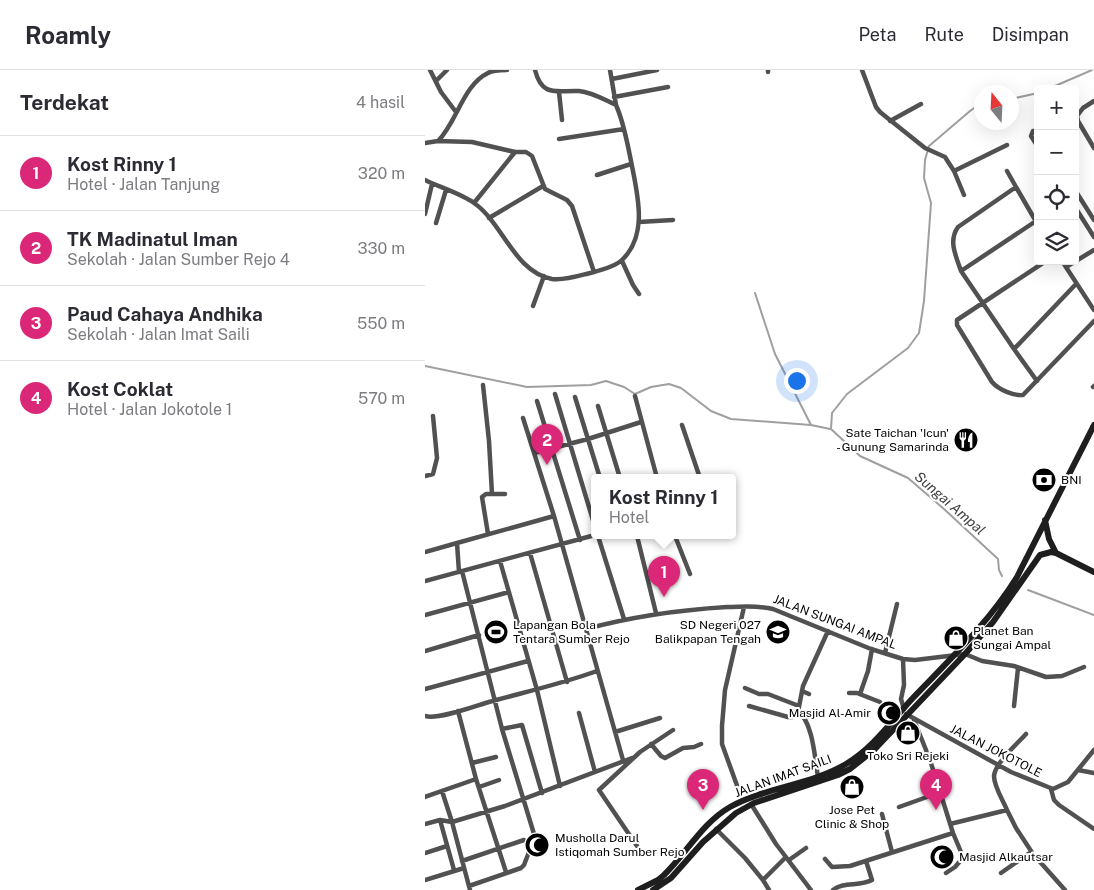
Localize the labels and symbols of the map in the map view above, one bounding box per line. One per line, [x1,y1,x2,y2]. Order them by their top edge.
north arrow [974,85,1019,130]
your location [784,368,810,394]
pin: 2 [531,424,563,465]
place label: Sate Taichan 'Icun' - Gunung Samarinda [836,426,949,454]
restaurant icon: Sate Taichan 'Icun' - Gunung Samarinda [953,427,979,453]
bank icon: BNI [1031,467,1057,493]
water label: Sungai Ampal [912,468,988,538]
place label: BNI [1061,473,1082,487]
pin: 1 [648,556,680,597]
street label: JALAN SUNGAI AMPAL [771,592,899,652]
place label: Lapangan Bola Tentara Sumber Rejo [513,618,630,646]
place label: SD Negeri 027 Balikpapan Tengah [655,618,761,646]
sports icon: Lapangan Bola Tentara Sumber Rejo [483,619,509,645]
school or university icon: SD Negeri 027 Balikpapan Tengah [765,619,791,645]
place label: Planet Ban Sungai Ampal [973,624,1051,652]
shop icon: Planet Ban Sungai Ampal [943,625,969,651]
mosque icon: Masjid Al-Amir [876,700,902,726]
place label: Masjid Al-Amir [789,706,871,720]
shop icon: Toko Sri Rejeki [895,720,921,746]
street label: JALAN JOKOTOLE [948,722,1044,780]
place label: Toko Sri Rejeki [867,749,949,763]
street label: JALAN IMAT SAILI [733,752,833,800]
pin: 3 [687,769,719,810]
pin: 4 [920,769,952,810]
shop icon: Jose Pet Clinic & Shop [839,774,865,800]
place label: Jose Pet Clinic & Shop [815,803,889,831]
place label: Musholla Darul Istiqomah Sumber Rejo [555,831,685,859]
mosque icon: Musholla Darul Istiqomah Sumber Rejo [524,832,550,858]
mosque icon: Masjid Alkautsar [929,844,955,870]
place label: Masjid Alkautsar [959,850,1053,864]

